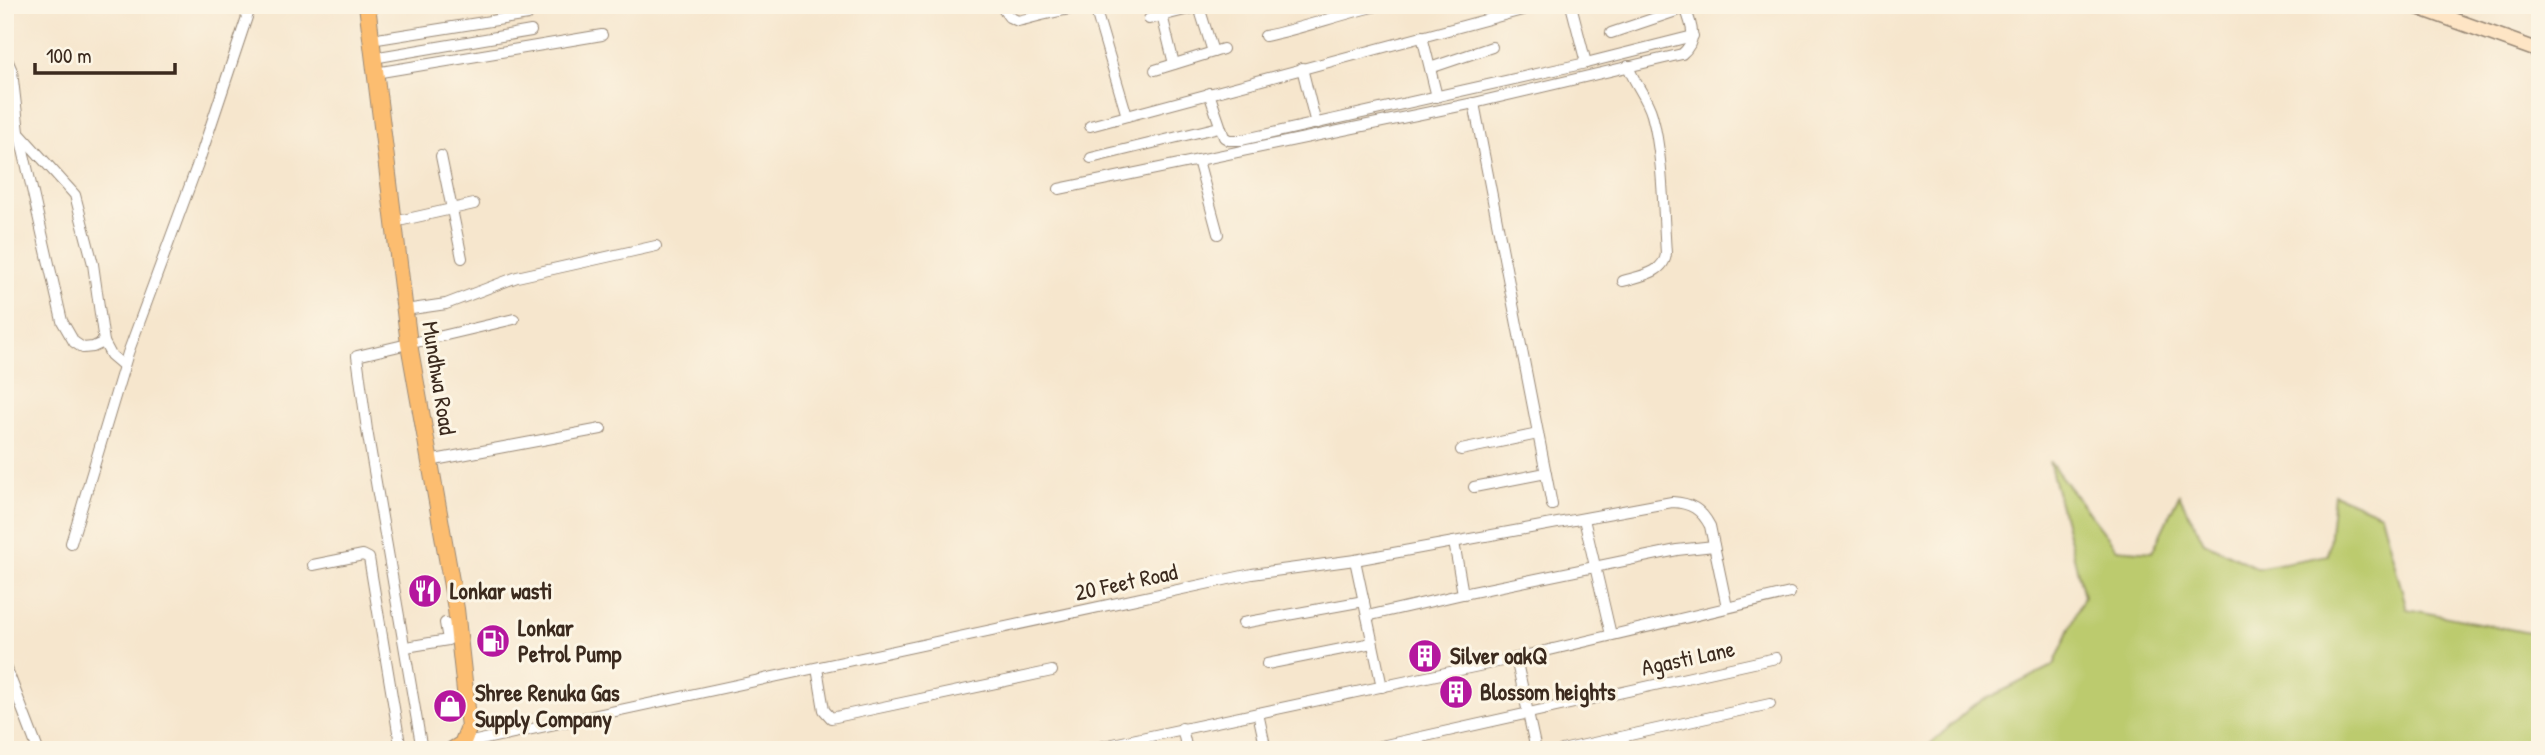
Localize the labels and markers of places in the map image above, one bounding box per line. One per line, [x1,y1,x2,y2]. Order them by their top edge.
restaurant icon: Lonkar wasti [406,572,444,610]
place label: Lonkar wasti [450,575,553,606]
place label: Lonkar Petrol Pump [518,612,622,670]
fuel station icon: Lonkar Petrol Pump [474,622,512,660]
building icon: Silver oakQ [1406,637,1444,675]
place label: Silver oakQ [1450,640,1547,671]
building icon: Blossom heights [1437,673,1475,711]
place label: Blossom heights [1480,676,1616,708]
place label: Shree Renuka Gas Supply Company [475,677,620,735]
shop icon: Shree Renuka Gas Supply Company [431,687,469,725]

